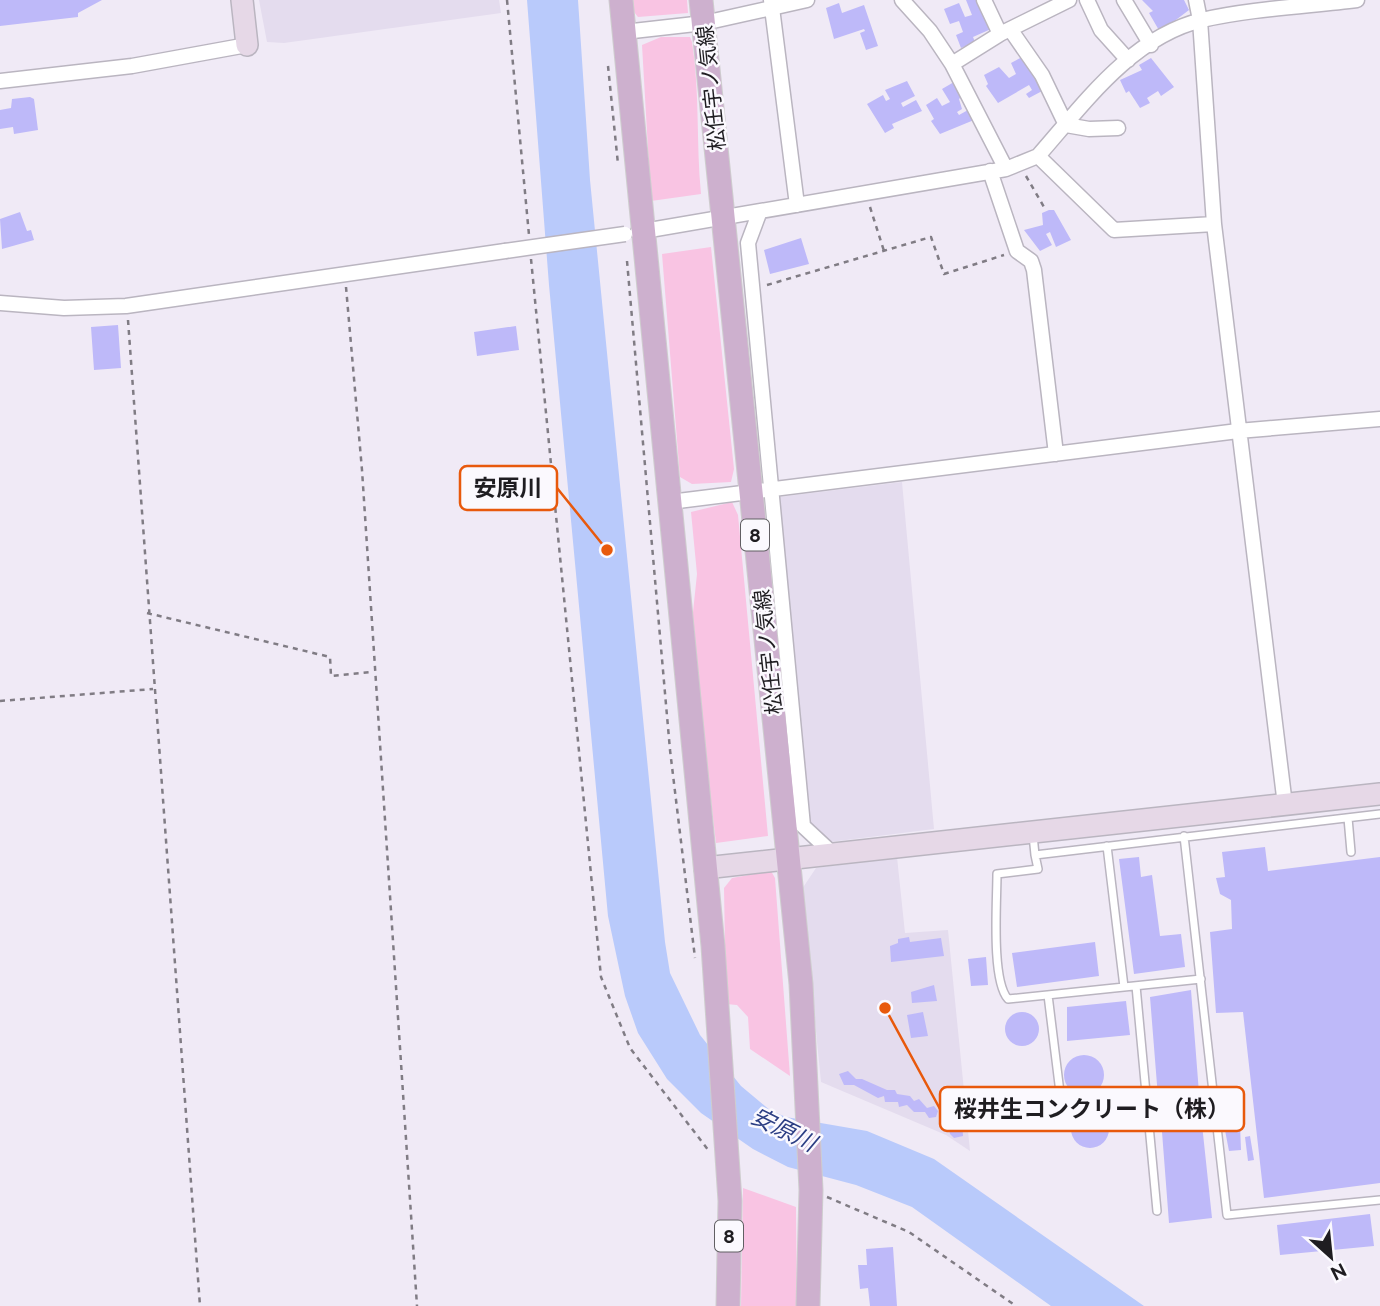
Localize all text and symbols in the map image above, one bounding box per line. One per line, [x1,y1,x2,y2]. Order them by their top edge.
street label: 松任宇ノ気線 [692,24,730,152]
callout: 安原川 [460,466,557,510]
text: 安原川 [474,474,543,501]
road number: 8 [741,520,769,550]
street label: 松任宇ノ気線 [749,588,787,716]
callout: 桜井生コンクリート（株） [940,1087,1244,1131]
text: 桜井生コンクリート（株） [954,1095,1230,1122]
water label: 安原川 [747,1102,824,1158]
road number: 8 [715,1220,743,1252]
north arrow [1296,1222,1366,1292]
text: N [1327,1259,1350,1285]

